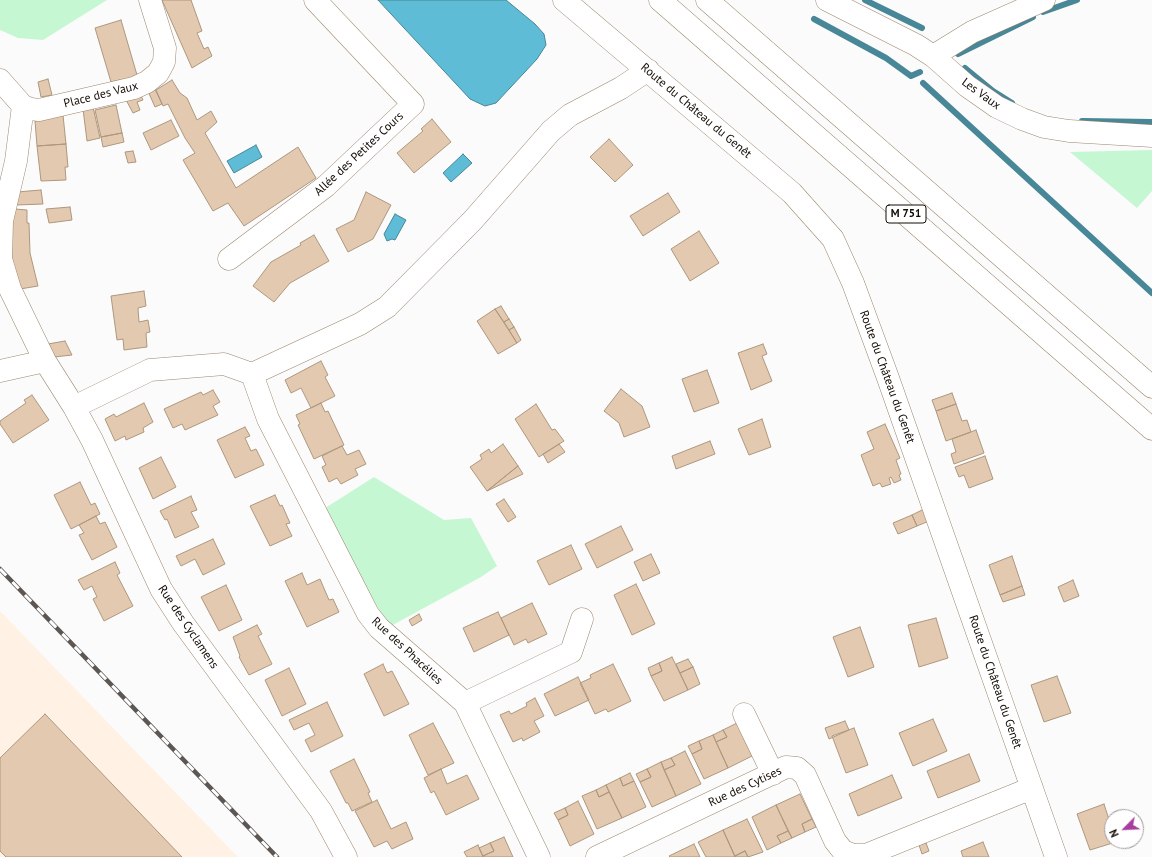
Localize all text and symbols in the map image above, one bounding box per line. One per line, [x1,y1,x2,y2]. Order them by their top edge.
street label: Route du Château du Genêt [638,60,754,162]
street label: Les Vaux [959,75,1003,113]
street label: Place des Vaux [62,79,140,111]
street label: Allée des Petites Cours [311,109,407,199]
road number: M 751 [886,205,926,223]
street label: Route du Château du Genêt [856,309,918,445]
street label: Rue des Cyclamens [155,582,221,672]
street label: Route du Château du Genêt [965,613,1025,751]
street label: Rue des Phacélies [368,614,446,688]
street label: Rue des Cytises [706,764,784,810]
north arrow [1104,809,1144,849]
text: N [1106,827,1122,840]

